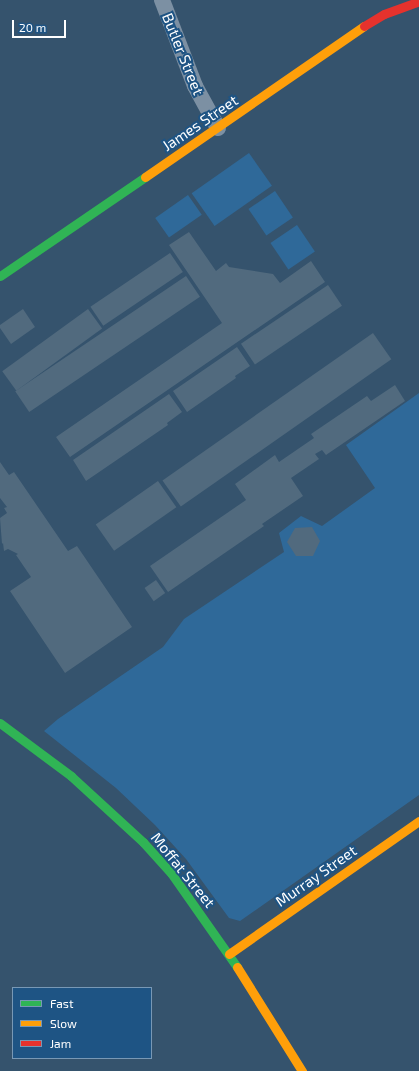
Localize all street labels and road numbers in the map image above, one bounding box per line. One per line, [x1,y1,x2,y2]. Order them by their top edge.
street label: Butler Street [158,10,208,98]
street label: James Street [159,91,241,155]
street label: Moffat Street [147,829,219,911]
street label: Murray Street [272,841,360,911]

